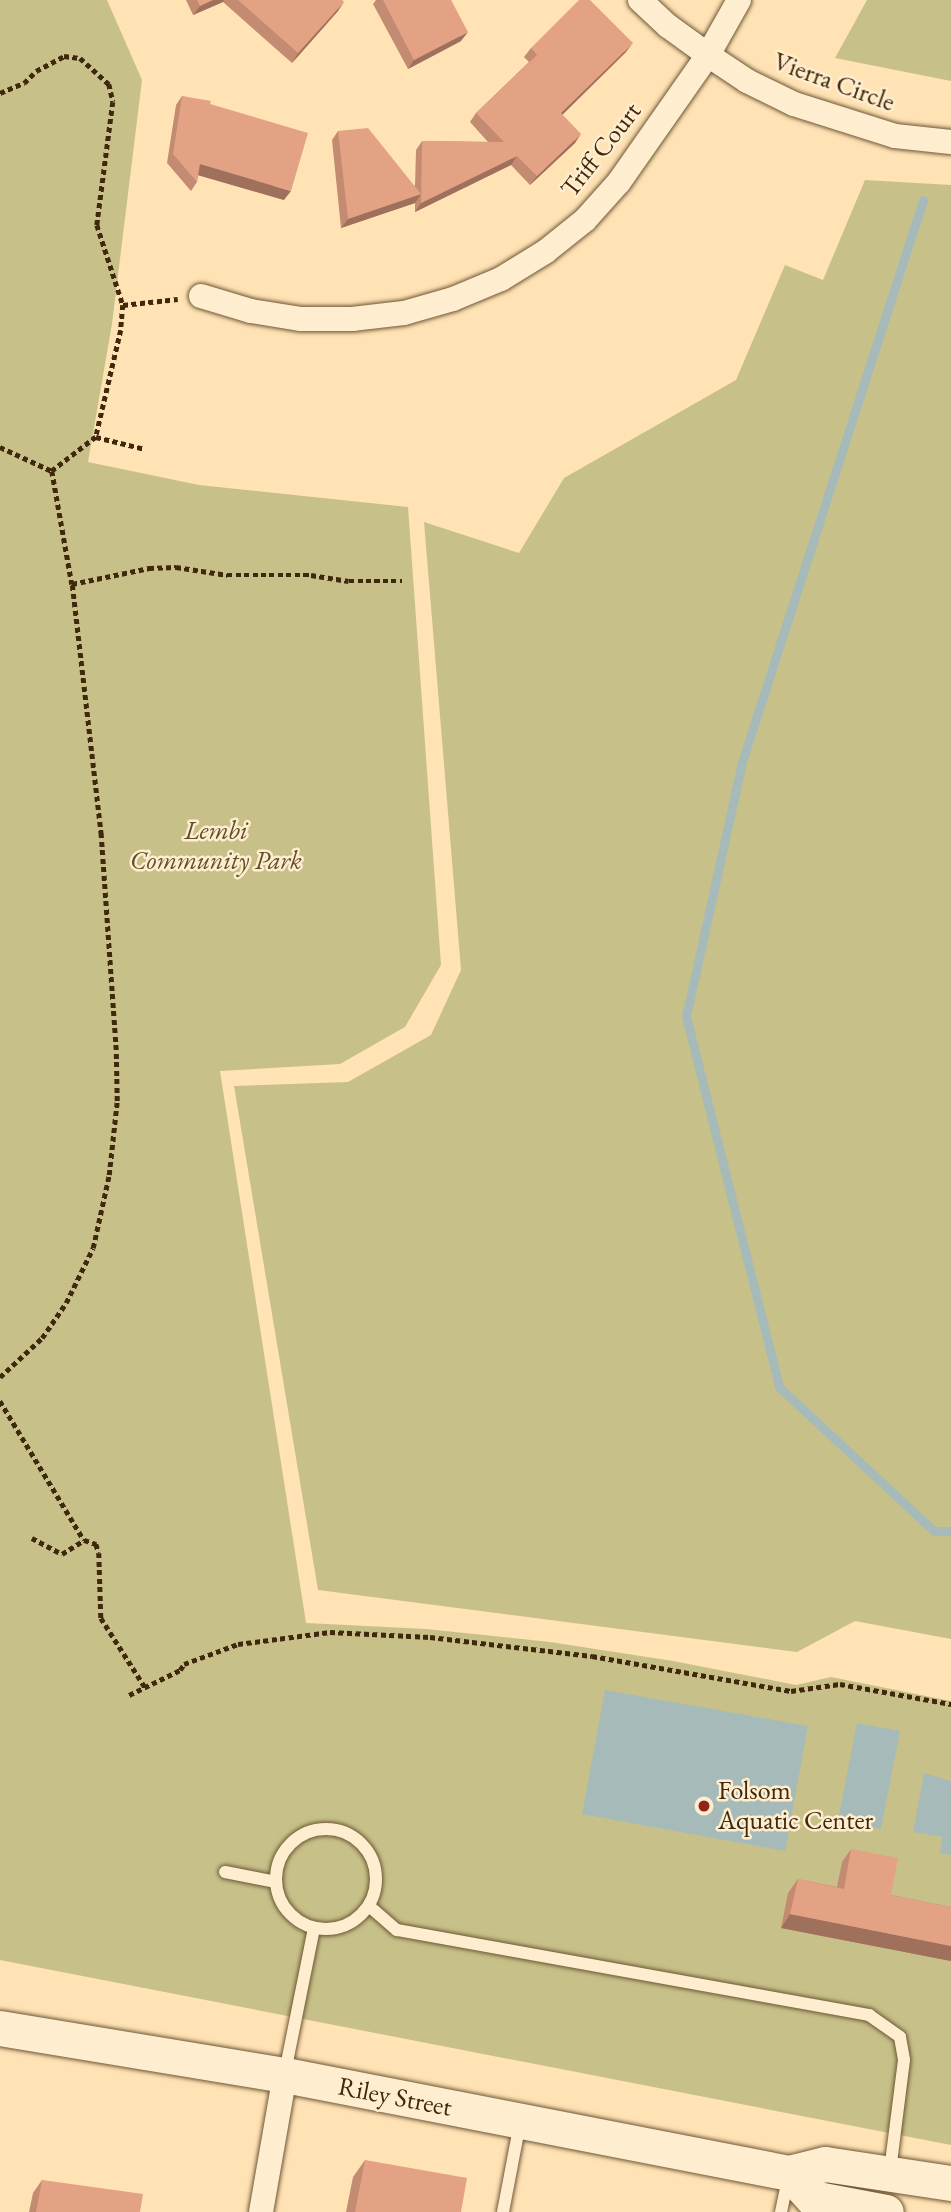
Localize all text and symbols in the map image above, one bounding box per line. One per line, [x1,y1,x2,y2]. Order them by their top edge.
street label: Vierra Circle [769,46,899,118]
street label: Triff Court [554,96,648,204]
park label: Lembi Community Park [130,815,302,876]
place label: Folsom Aquatic Center [718,1775,873,1837]
marker: Folsom Aquatic Center [696,1798,712,1814]
street label: Riley Street [336,2071,454,2123]

